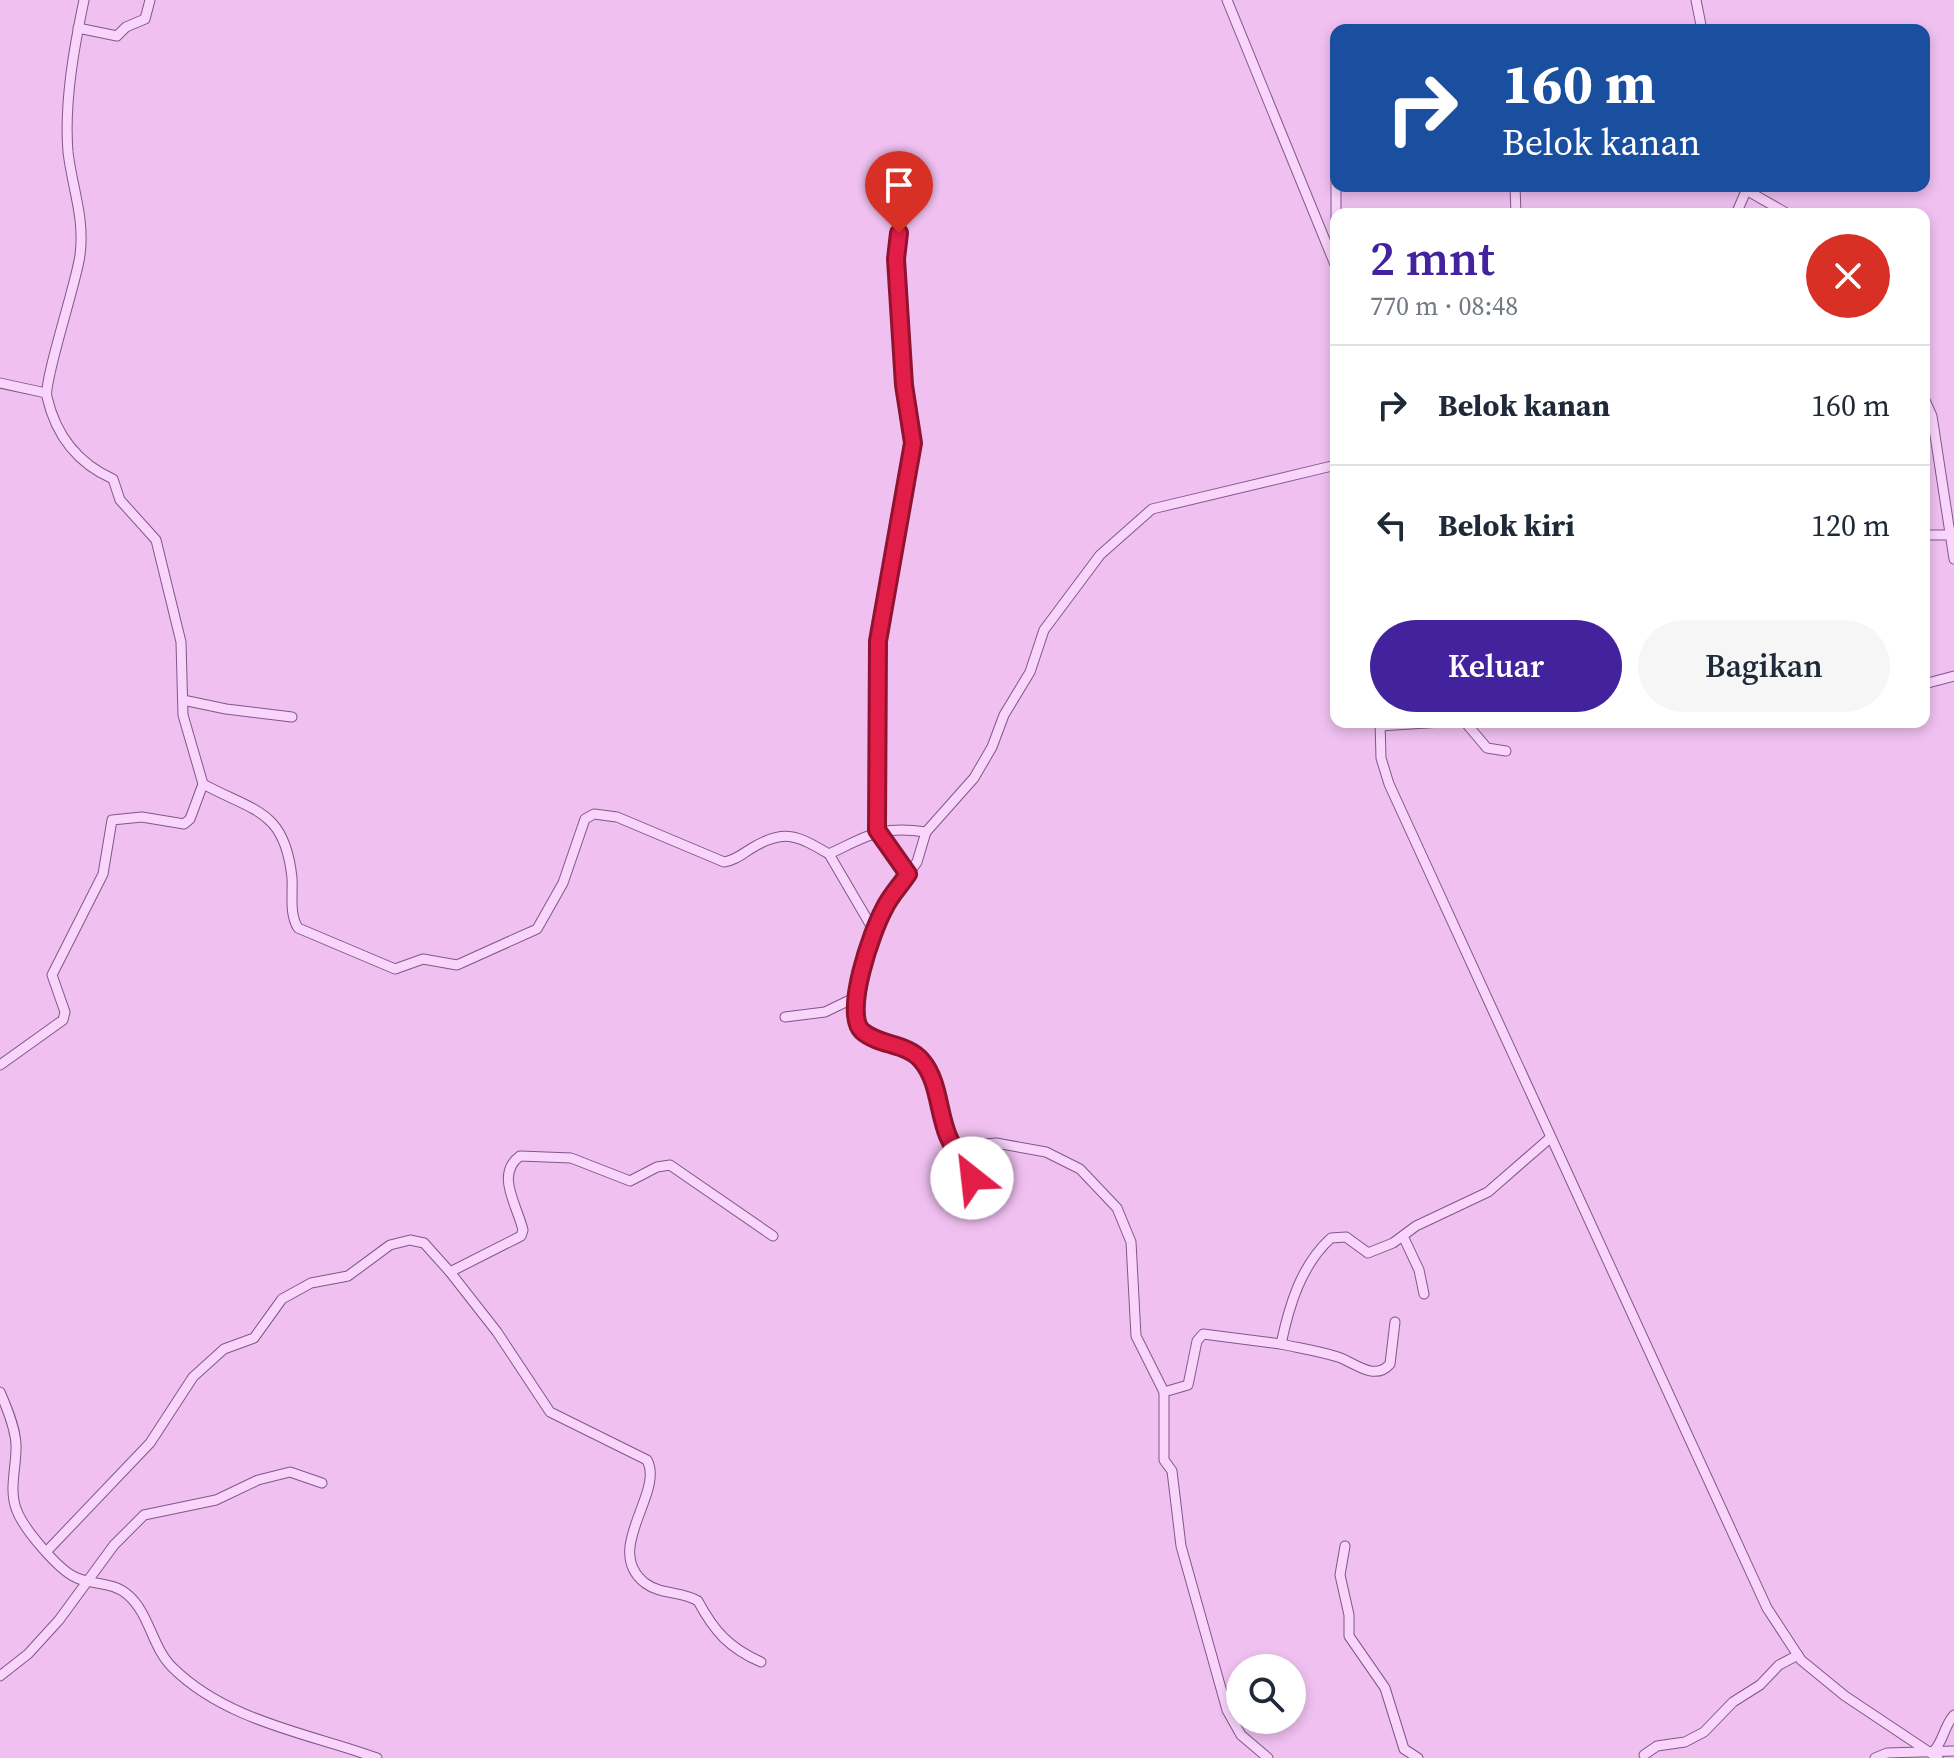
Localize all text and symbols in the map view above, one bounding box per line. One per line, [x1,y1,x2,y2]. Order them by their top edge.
text: 160 m [1502,45,1656,122]
icon: right [1370,56,1474,160]
text: Belok kanan [1502,118,1700,167]
pin [865,151,933,233]
icon: arrive [877,163,921,207]
text: 2 mnt [1370,225,1495,291]
button: close [1806,234,1890,318]
text: 770 m · 08:48 [1370,288,1518,324]
icon: right [1370,383,1414,427]
text: Belok kanan [1438,385,1610,426]
text: 160 m [1811,385,1890,426]
icon: left [1370,503,1414,547]
text: Belok kiri [1438,505,1575,546]
text: 120 m [1811,505,1890,546]
button: Keluar [1370,620,1622,712]
button: Bagikan [1638,620,1890,712]
position arrow [930,1136,1014,1220]
map controls [1226,1654,1306,1734]
button: search [1226,1654,1306,1734]

